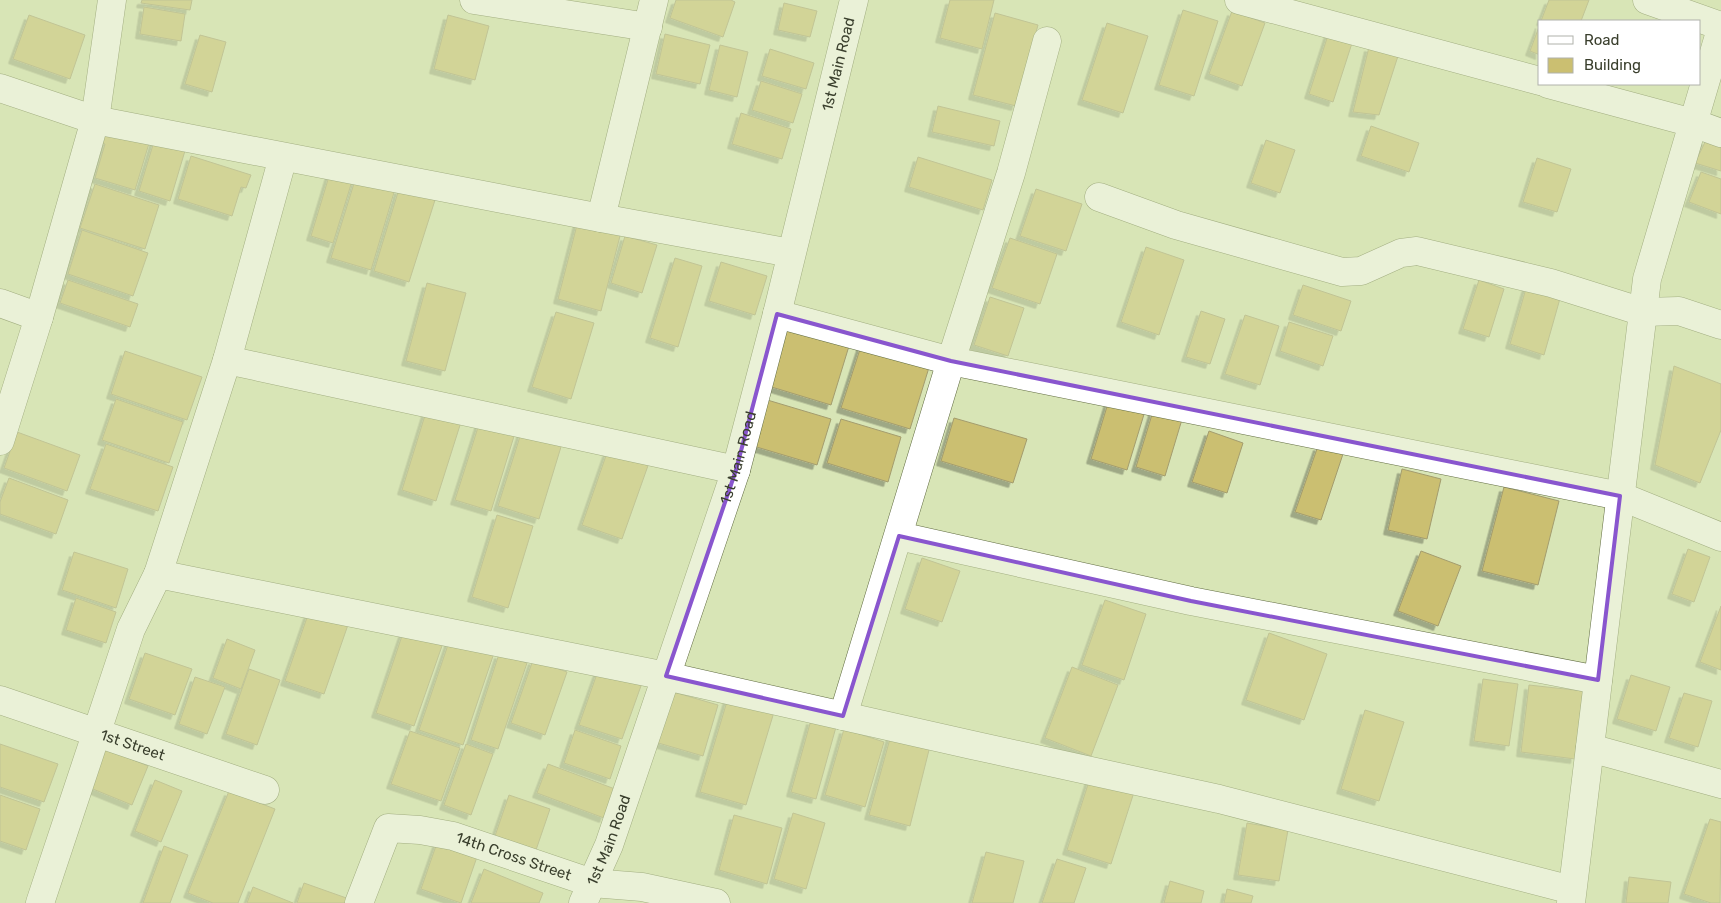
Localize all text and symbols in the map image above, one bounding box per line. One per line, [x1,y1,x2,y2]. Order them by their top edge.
street label: 1st Main Road [818,16,858,113]
legend [1538,20,1701,85]
text: Road [1584,31,1620,49]
text: Building [1584,56,1641,74]
street label: 1st Main Road [716,409,760,506]
street label: 1st Street [98,726,167,764]
street label: 1st Main Road [583,793,634,888]
street label: 14th Cross Street [453,829,574,884]

